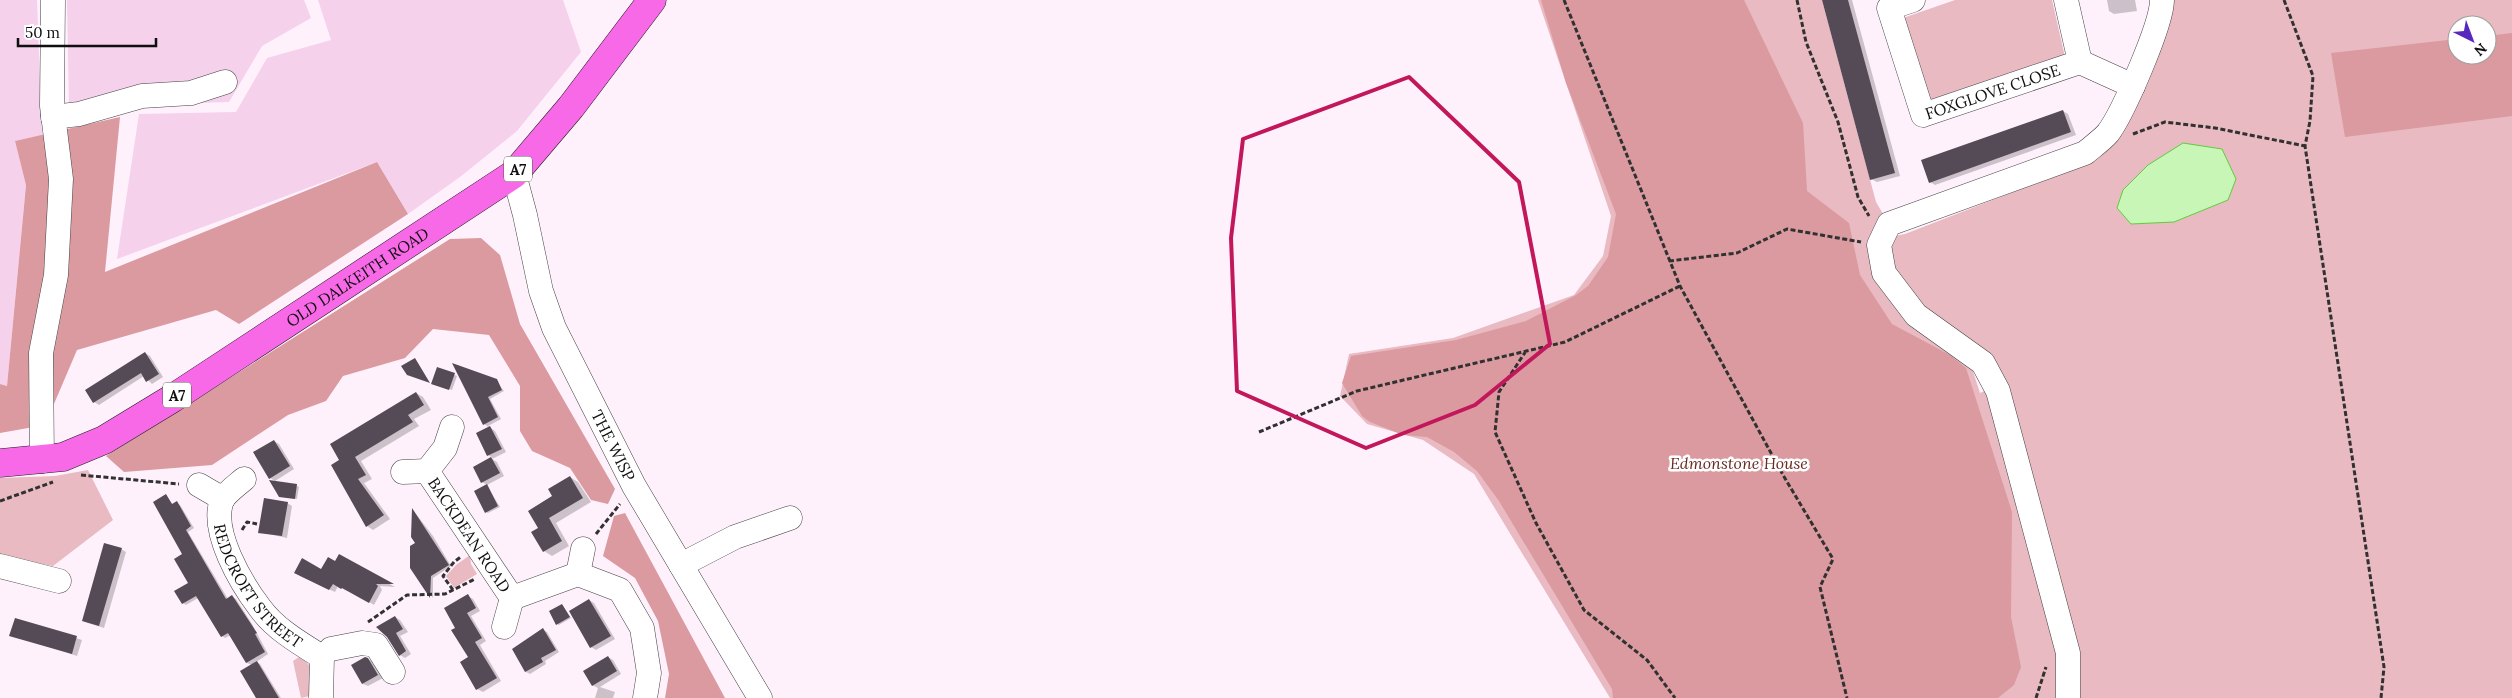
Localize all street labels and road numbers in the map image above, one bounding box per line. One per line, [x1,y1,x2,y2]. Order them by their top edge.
street label: FOXGLOVE CLOSE [1922,59,2063,124]
road number: A7 [504,156,532,182]
street label: OLD DALKEITH ROAD [282,223,433,331]
road number: A7 [163,382,191,408]
street label: THE WISP [587,407,640,485]
street label: BACKDEAN ROAD [424,473,515,596]
street label: REDCROFT STREET [210,522,306,652]

